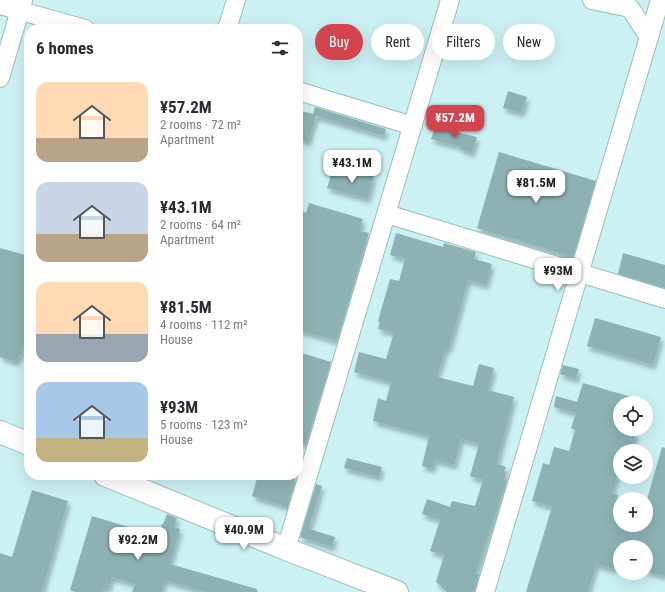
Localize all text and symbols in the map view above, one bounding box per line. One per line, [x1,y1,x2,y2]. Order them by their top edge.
chip: Buy [315,24,363,60]
chip: Rent [371,24,424,60]
chip: Filters [432,24,495,60]
chip: New [503,24,555,60]
icon: filters [269,37,291,59]
text: 6 homes [36,38,94,58]
text: ¥57.2M [160,97,212,117]
icon: home [68,98,116,146]
pin: ¥57.2M [422,105,488,139]
text: ¥57.2M [435,110,475,125]
text: 2 rooms · 72 m² [160,117,241,132]
text: Apartment [160,132,214,147]
pin: ¥43.1M [319,150,385,184]
text: ¥43.1M [332,155,372,170]
pin: ¥81.5M [503,170,569,204]
text: ¥81.5M [516,175,556,190]
text: ¥43.1M [160,197,212,217]
icon: home [68,198,116,246]
text: 2 rooms · 64 m² [160,217,241,232]
text: Apartment [160,232,214,247]
pin: ¥93M [534,258,582,292]
text: ¥93M [543,263,573,278]
text: ¥81.5M [160,297,212,317]
icon: home [68,298,116,346]
text: 4 rooms · 112 m² [160,317,247,332]
text: House [160,332,193,347]
map controls [613,396,653,580]
button: locate [613,396,653,436]
text: ¥93M [160,397,198,417]
icon: home [68,398,116,446]
text: 5 rooms · 123 m² [160,417,247,432]
text: House [160,432,193,447]
button: layers [613,444,653,484]
button: + [613,492,653,532]
pin: ¥40.9M [211,517,277,551]
text: ¥40.9M [224,522,264,537]
pin: ¥92.2M [105,527,171,561]
text: ¥92.2M [118,532,158,547]
button: − [613,540,653,580]

